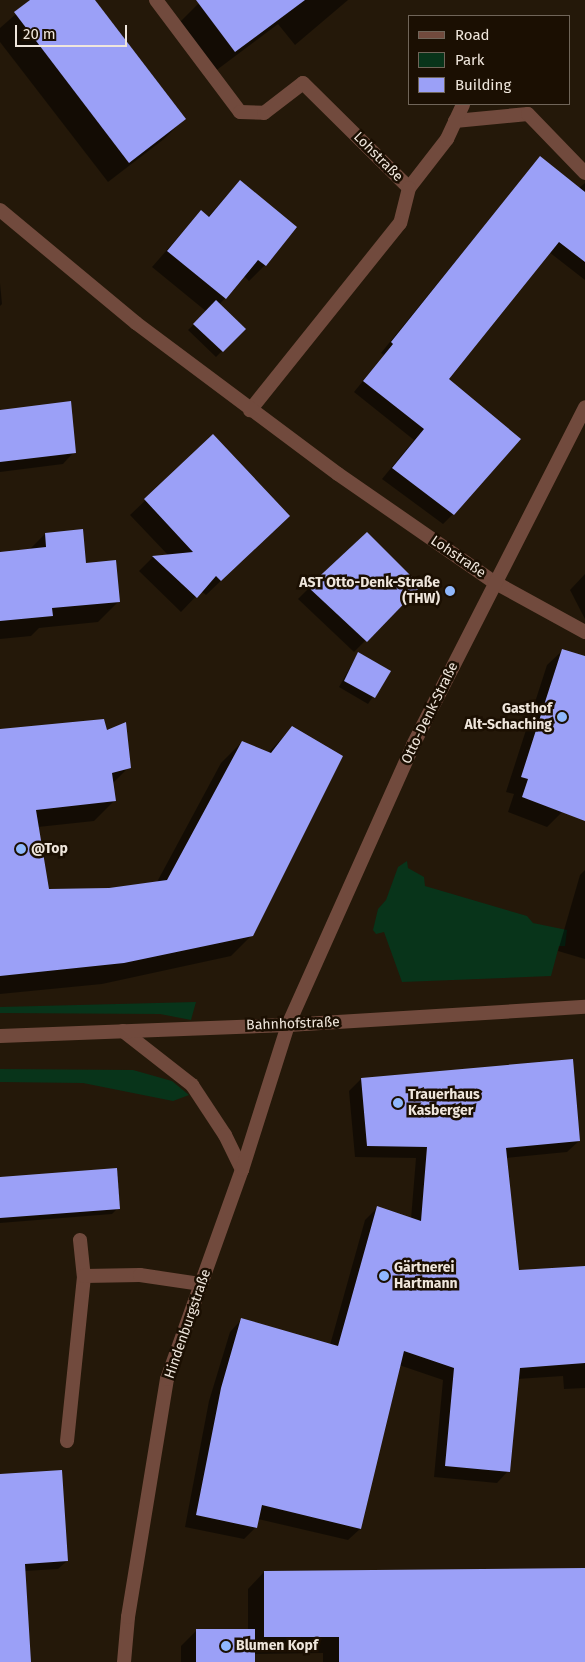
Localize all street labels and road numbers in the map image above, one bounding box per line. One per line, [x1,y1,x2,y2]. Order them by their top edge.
street label: Lohstraße [350,129,406,185]
street label: Lohstraße [427,532,489,582]
street label: Otto-Denk-Straße [398,659,462,767]
street label: Bahnhofstraße [246,1014,340,1034]
street label: Hindenburgstraße [161,1267,215,1381]

